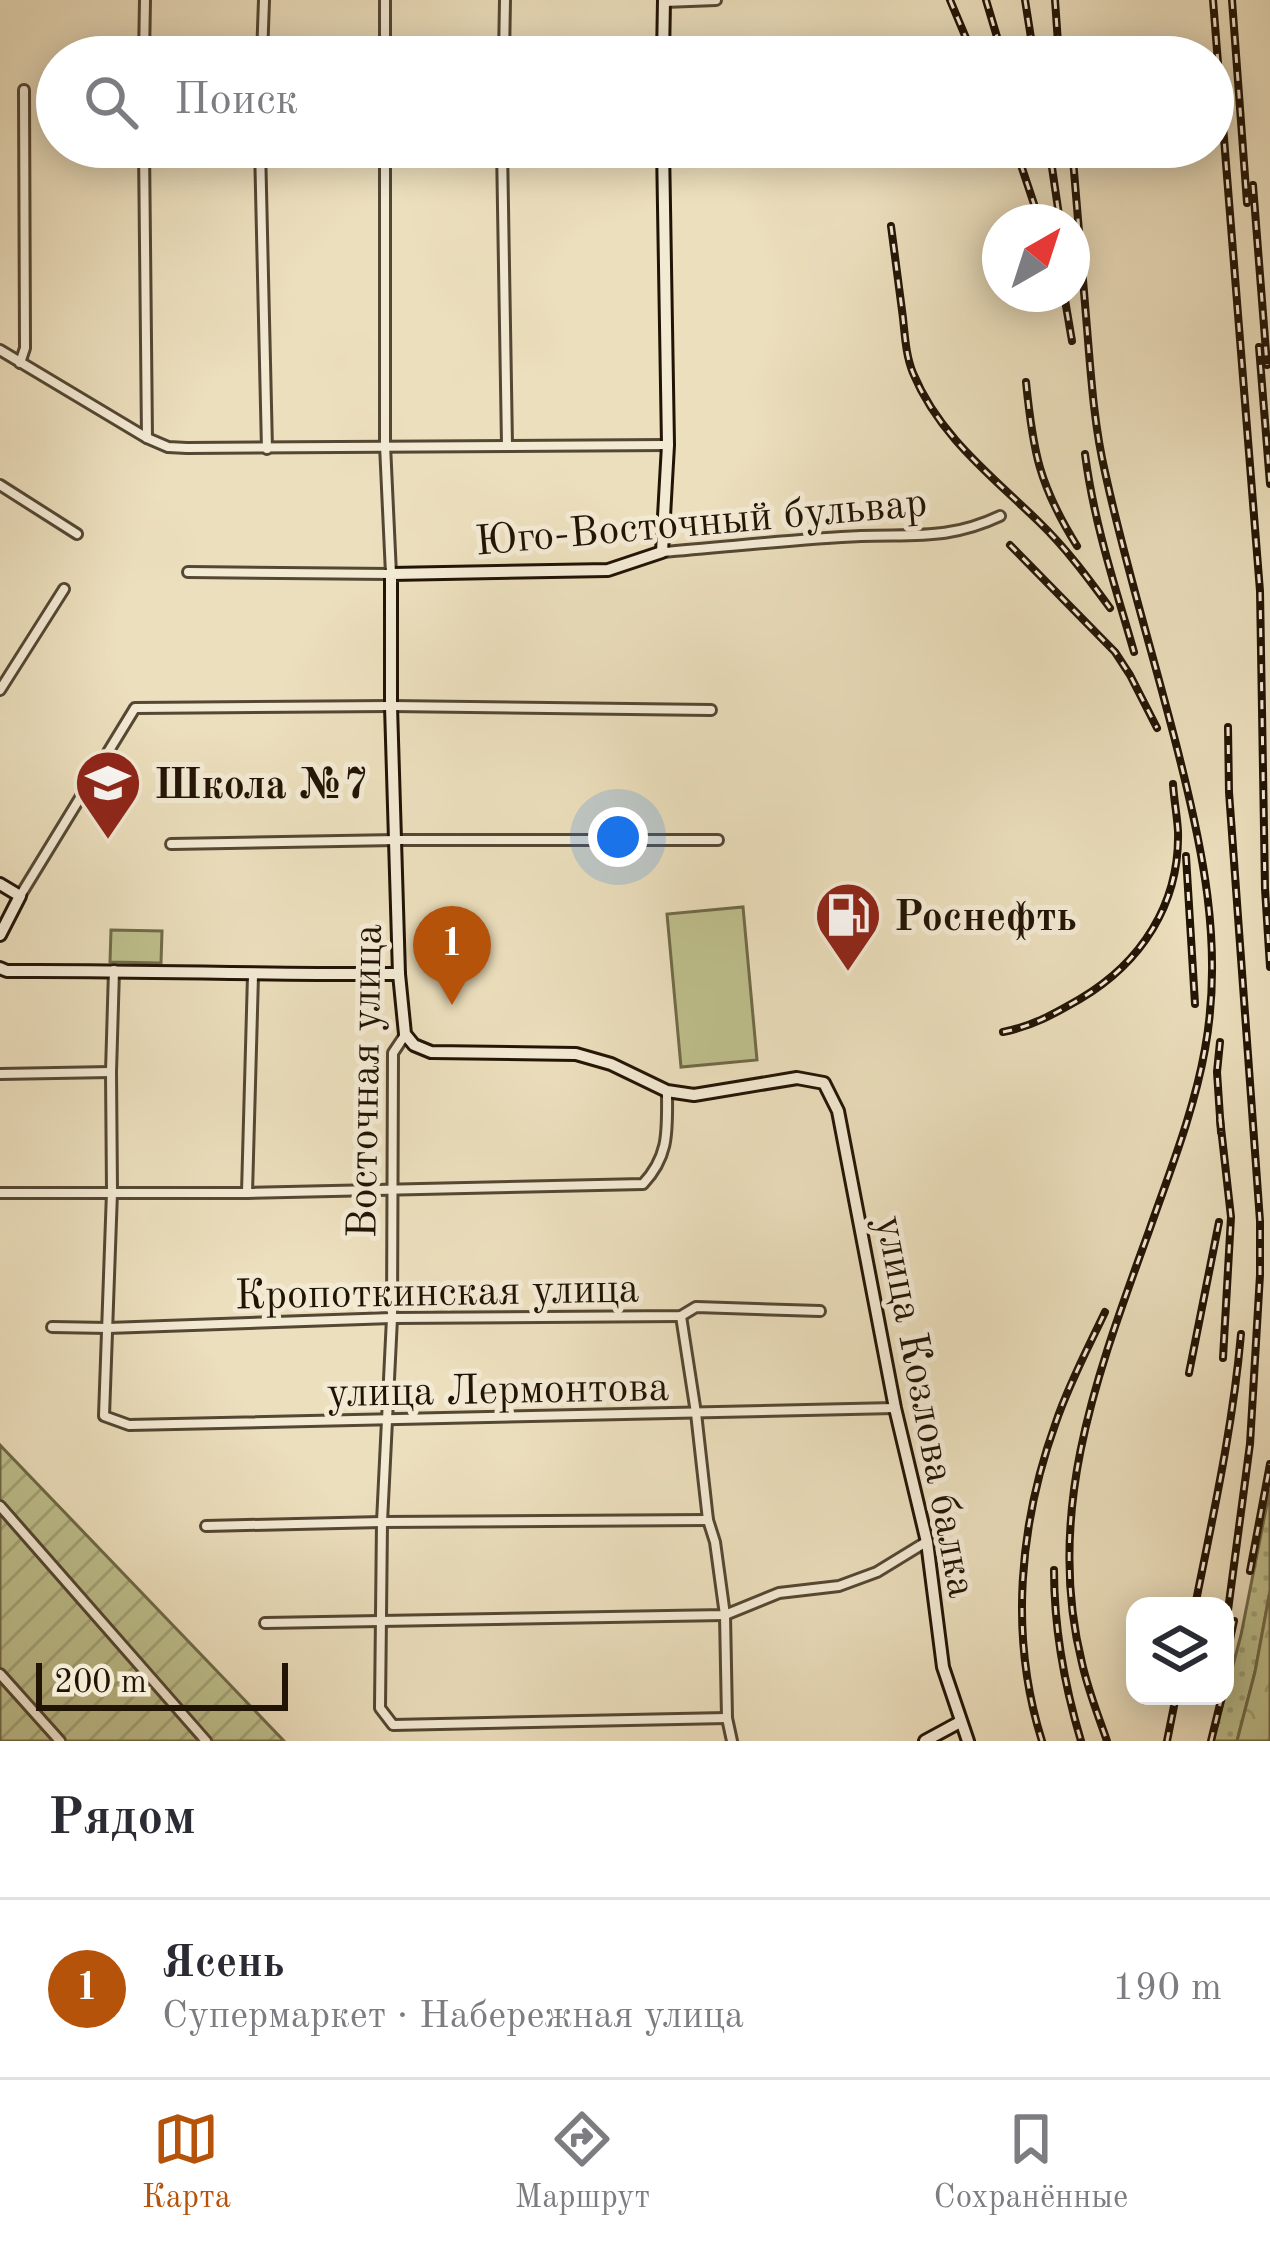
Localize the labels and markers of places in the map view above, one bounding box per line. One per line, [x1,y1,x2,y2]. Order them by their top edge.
school or university icon: Школа №7 [73,748,143,842]
place label: Школа №7 [154,766,368,808]
fuel station icon: Роснефть [813,880,883,974]
place label: Роснефть [894,898,1077,941]
pin: 1 [413,906,491,1005]

